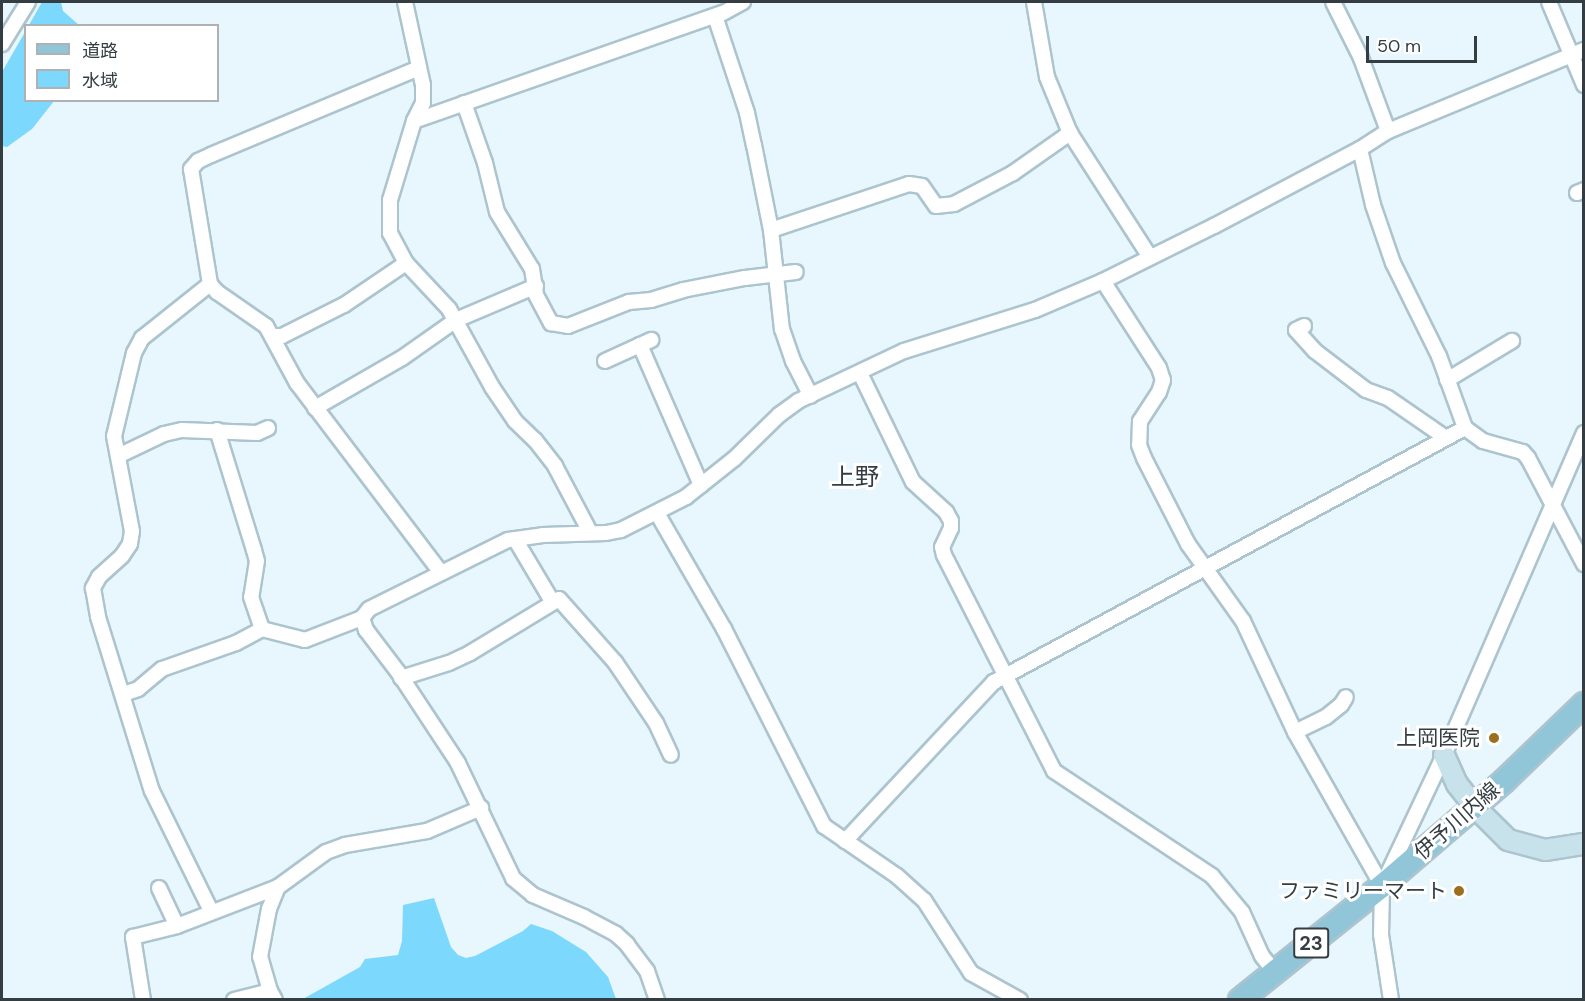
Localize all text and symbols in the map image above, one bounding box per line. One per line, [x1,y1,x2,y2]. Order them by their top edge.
legend [24,24,219,102]
scale bar [1369,24,1480,62]
text: 50 m [1377,34,1421,58]
text: 道路 [82,39,118,63]
text: 水域 [82,69,118,93]
district label: 上野 [831,463,879,491]
place label: 上岡医院 [1396,725,1480,751]
marker: 上岡医院 [1485,729,1503,747]
street label: 伊予川内線 [1409,777,1505,865]
place label: ファミリーマート [1279,878,1447,904]
marker: ファミリーマート [1452,884,1466,898]
road number: 23 [1293,926,1329,960]

